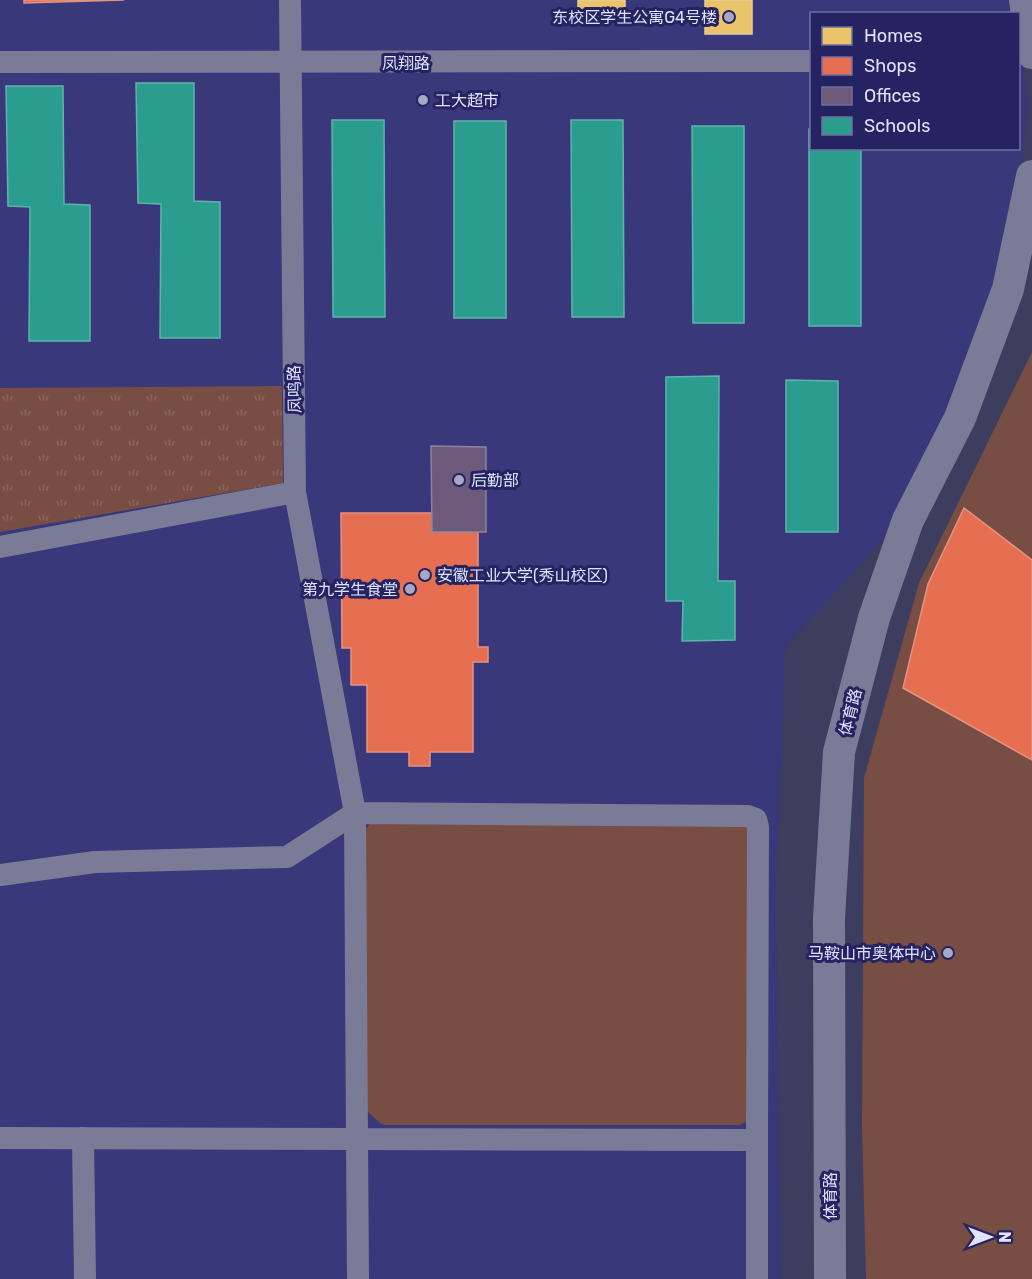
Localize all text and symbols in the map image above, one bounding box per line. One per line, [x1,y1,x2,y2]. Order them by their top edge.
place label: 东校区学生公寓G4号楼 [552,8,717,27]
marker: 东校区学生公寓G4号楼 [722,10,736,24]
legend [810,12,1020,150]
text: Homes [864,25,922,47]
street label: 凤翔路 [382,54,430,73]
text: Shops [864,55,916,77]
text: Offices [864,85,921,107]
place label: 工大超市 [435,91,499,110]
marker: 工大超市 [416,93,430,107]
text: Schools [864,115,930,137]
street label: 凤鸣路 [285,365,304,413]
place label: 后勤部 [471,471,519,490]
marker: 后勤部 [452,473,466,487]
place label: 安徽工业大学(秀山校区) [437,566,608,585]
marker: 安徽工业大学(秀山校区) [418,568,432,582]
place label: 第九学生食堂 [302,580,398,599]
marker: 第九学生食堂 [403,582,417,596]
street label: 体育路 [835,687,866,738]
place label: 马鞍山市奥体中心 [808,944,936,963]
marker: 马鞍山市奥体中心 [941,946,955,960]
street label: 体育路 [821,1172,840,1220]
north arrow [960,1207,1020,1267]
text: N [995,1231,1014,1243]

